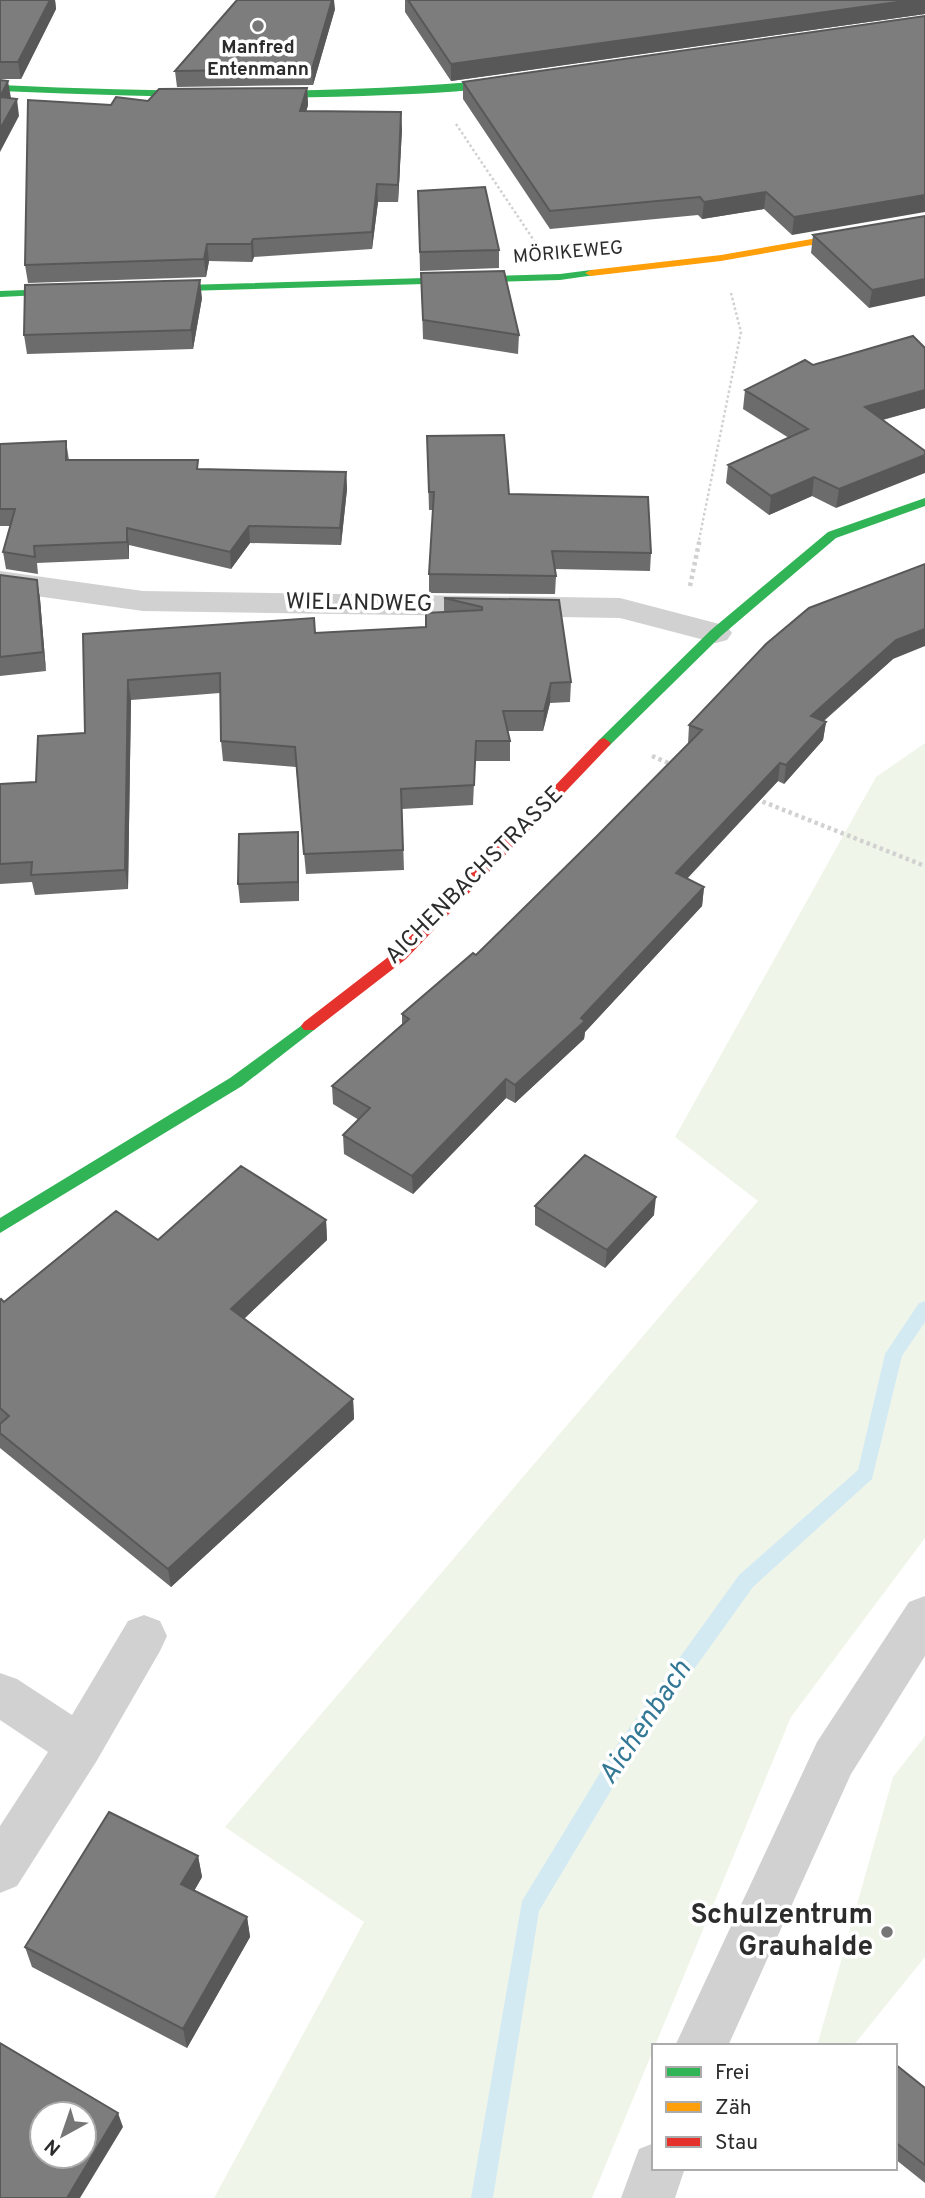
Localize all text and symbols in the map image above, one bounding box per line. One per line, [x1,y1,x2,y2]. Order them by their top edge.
marker: Manfred Entenmann [250,18,266,34]
place label: Manfred Entenmann [207,36,309,82]
street label: MÖRIKEWEG [512,235,624,270]
street label: WIELANDWEG [285,588,433,620]
street label: AICHENBACHSTRASSE [380,781,570,971]
water label: Aichenbach [591,1654,701,1792]
place label: Schulzentrum Grauhalde [690,1898,873,1966]
marker: Schulzentrum Grauhalde [879,1924,895,1940]
legend [652,2044,897,2170]
text: Frei [715,2060,750,2087]
text: Zäh [715,2095,752,2122]
north arrow [28,2100,98,2170]
text: Stau [715,2130,758,2157]
text: N [40,2133,66,2160]

